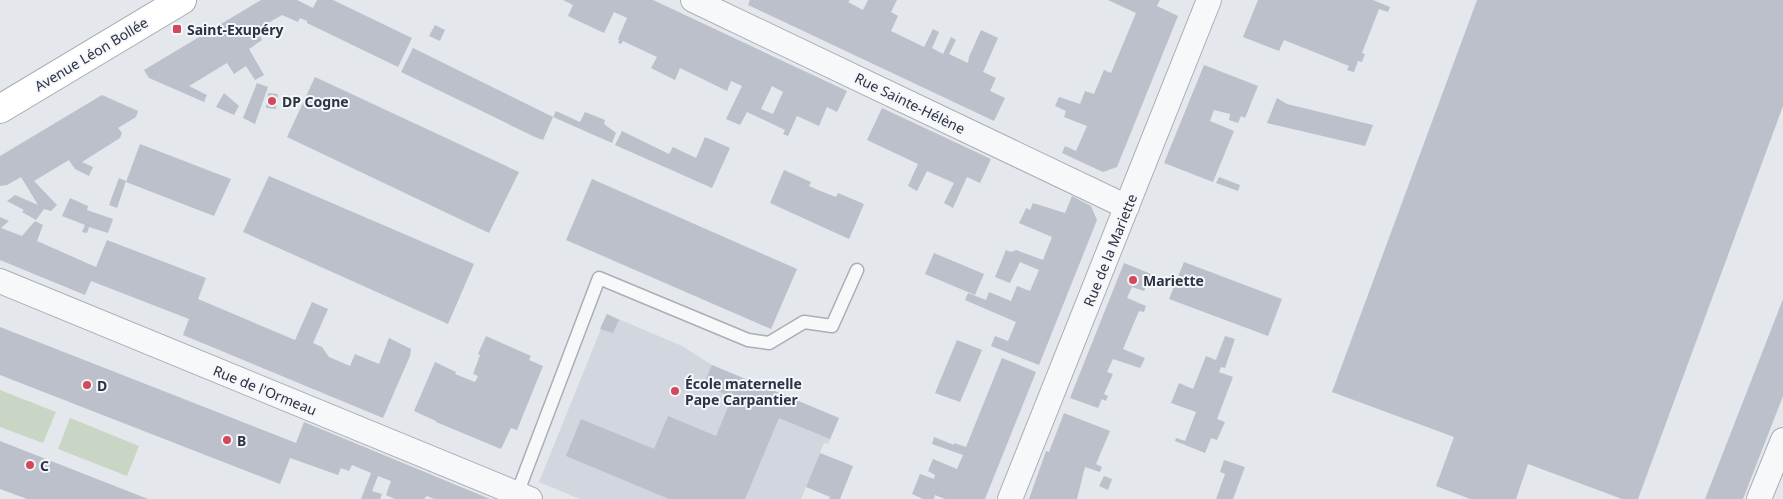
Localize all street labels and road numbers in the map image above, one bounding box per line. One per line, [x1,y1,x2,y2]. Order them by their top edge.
street label: Avenue Léon Bollée [31,12,151,95]
street label: Rue Sainte-Hélène [852,68,968,138]
street label: Rue de la Mariette [1079,191,1141,309]
street label: Rue de l'Ormeau [210,361,320,419]

